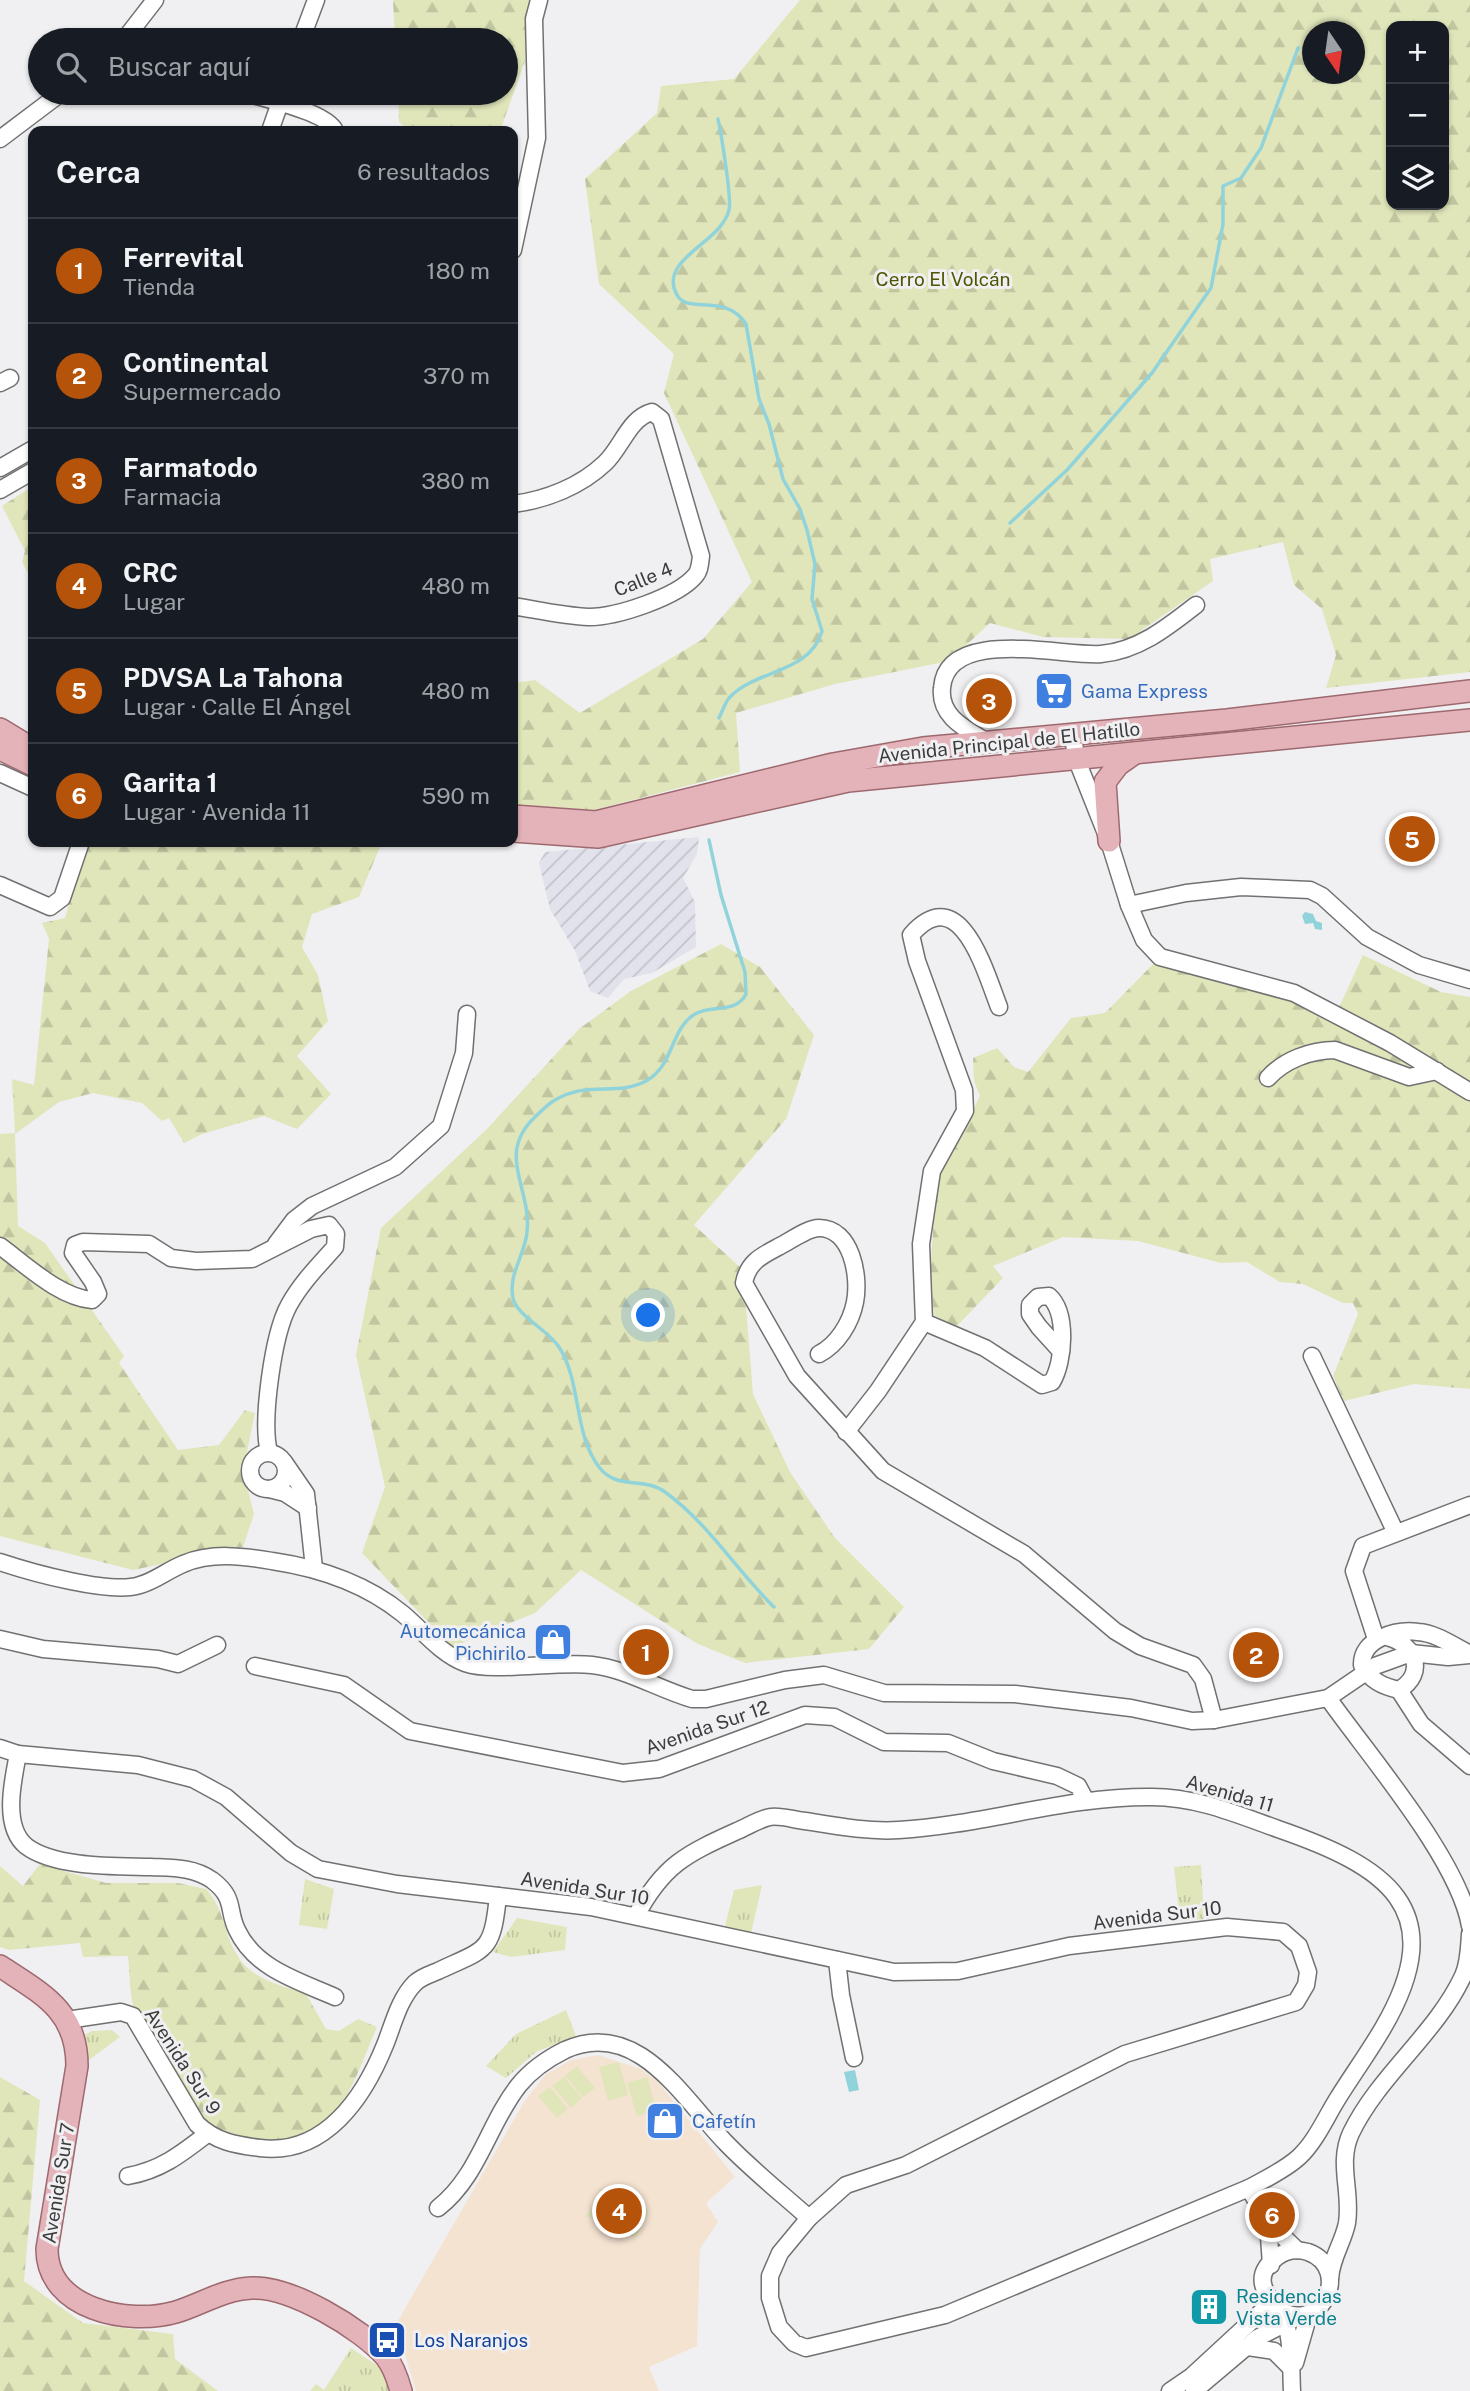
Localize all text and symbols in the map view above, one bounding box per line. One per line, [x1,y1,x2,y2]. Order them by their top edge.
north arrow [1302,21,1365,84]
map controls [1386,21,1449,210]
button: + [1386,21,1449,84]
search box [28,28,518,105]
icon: search [52,48,90,86]
text: Buscar aquí [108,51,250,82]
button: − [1386,84,1449,147]
button: layers [1386,147,1449,210]
text: Cerca [56,154,141,190]
text: 6 resultados [357,158,490,185]
text: Ferrevital [123,242,244,273]
text: 1 [74,257,84,284]
text: 180 m [426,257,490,284]
park label: Cerro El Volcán [876,268,1010,290]
text: Tienda [123,273,195,300]
text: Continental [123,347,269,378]
text: 2 [72,362,86,389]
text: 370 m [423,362,490,389]
text: Supermercado [123,378,281,405]
text: Farmatodo [123,452,258,483]
text: 3 [71,467,87,494]
text: 380 m [421,467,490,494]
text: Farmacia [123,483,221,510]
text: CRC [123,557,178,588]
street label: Calle 4 [610,557,676,601]
text: 4 [71,572,87,599]
text: 480 m [421,572,490,599]
text: Lugar [123,588,185,615]
text: PDVSA La Tahona [123,662,343,693]
supermarket icon: Gama Express [1033,670,1075,712]
pin: 3 [966,675,1012,727]
text: 5 [71,677,87,704]
text: 480 m [421,677,490,704]
place label: Gama Express [1081,680,1208,702]
text: Lugar · Calle El Ángel [123,693,352,720]
street label: Avenida Principal de El Hatillo [877,717,1141,767]
text: Garita 1 [123,767,218,798]
text: 6 [71,782,87,809]
text: 590 m [421,782,490,809]
text: Lugar · Avenida 11 [123,798,311,825]
pin: 5 [1389,813,1435,865]
your location [631,1298,665,1332]
place label: Automecánica Pichirilo [399,1620,526,1664]
shop icon: Automecánica Pichirilo [532,1621,574,1663]
pin: 1 [623,1626,669,1678]
pin: 2 [1233,1629,1279,1681]
street label: Avenida Sur 12 [642,1695,772,1759]
street label: Avenida 11 [1184,1770,1276,1816]
street label: Avenida Sur 10 [519,1867,651,1909]
street label: Avenida Sur 10 [1091,1896,1223,1934]
street label: Avenida Sur 9 [140,2004,226,2118]
shop icon: Cafetín [644,2100,686,2142]
place label: Cafetín [692,2110,756,2132]
street label: Avenida Sur 7 [38,2121,78,2245]
pin: 4 [596,2185,642,2237]
pin: 6 [1249,2189,1295,2241]
place label: Residencias Vista Verde [1236,2285,1342,2329]
building icon: Residencias Vista Verde [1188,2286,1230,2328]
bus stop icon: Los Naranjos [366,2319,408,2361]
place label: Los Naranjos [414,2329,528,2351]

